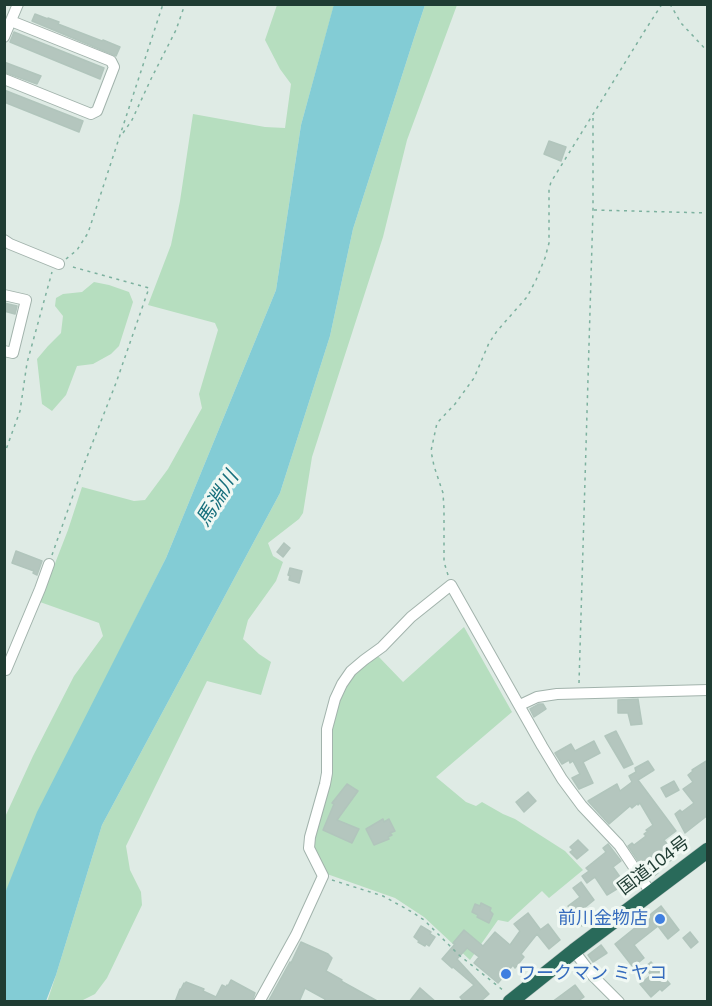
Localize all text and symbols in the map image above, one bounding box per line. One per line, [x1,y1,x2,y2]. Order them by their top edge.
water label: 馬淵川 [192,467,244,531]
street label: 国道104号 [614,832,694,900]
place label: 前川金物店 [558,908,648,930]
marker: 前川金物店 [653,912,667,926]
place label: ワークマン ミヤコ [518,963,667,985]
marker: ワークマン ミヤコ [499,967,513,981]

